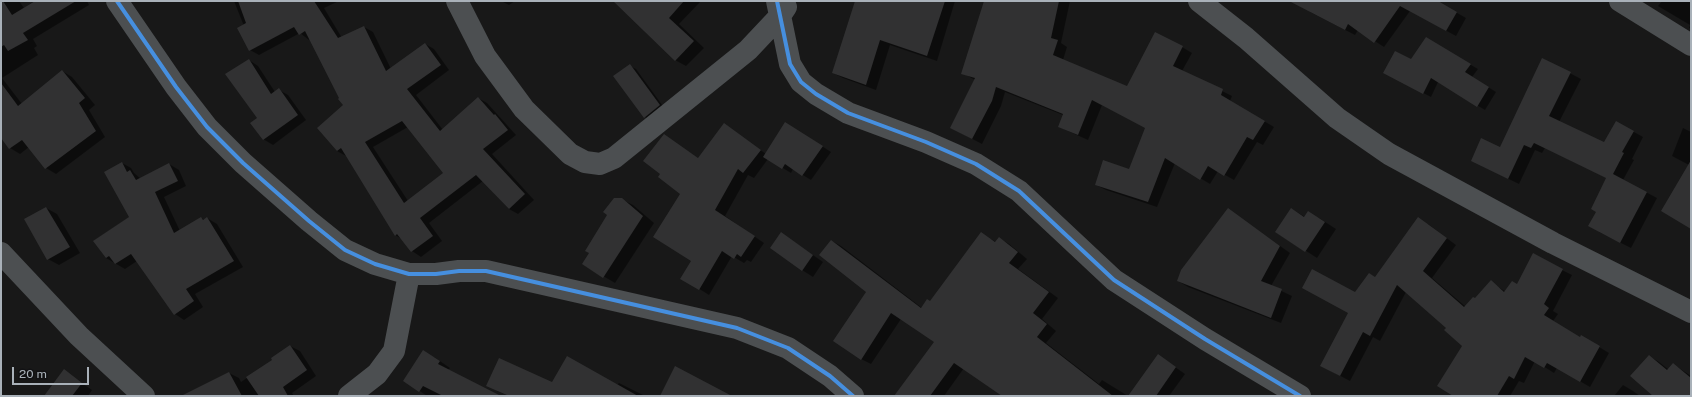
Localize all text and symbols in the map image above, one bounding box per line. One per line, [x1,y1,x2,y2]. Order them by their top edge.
scale bar [14,359,91,385]
text: 20 m [19,367,47,381]

